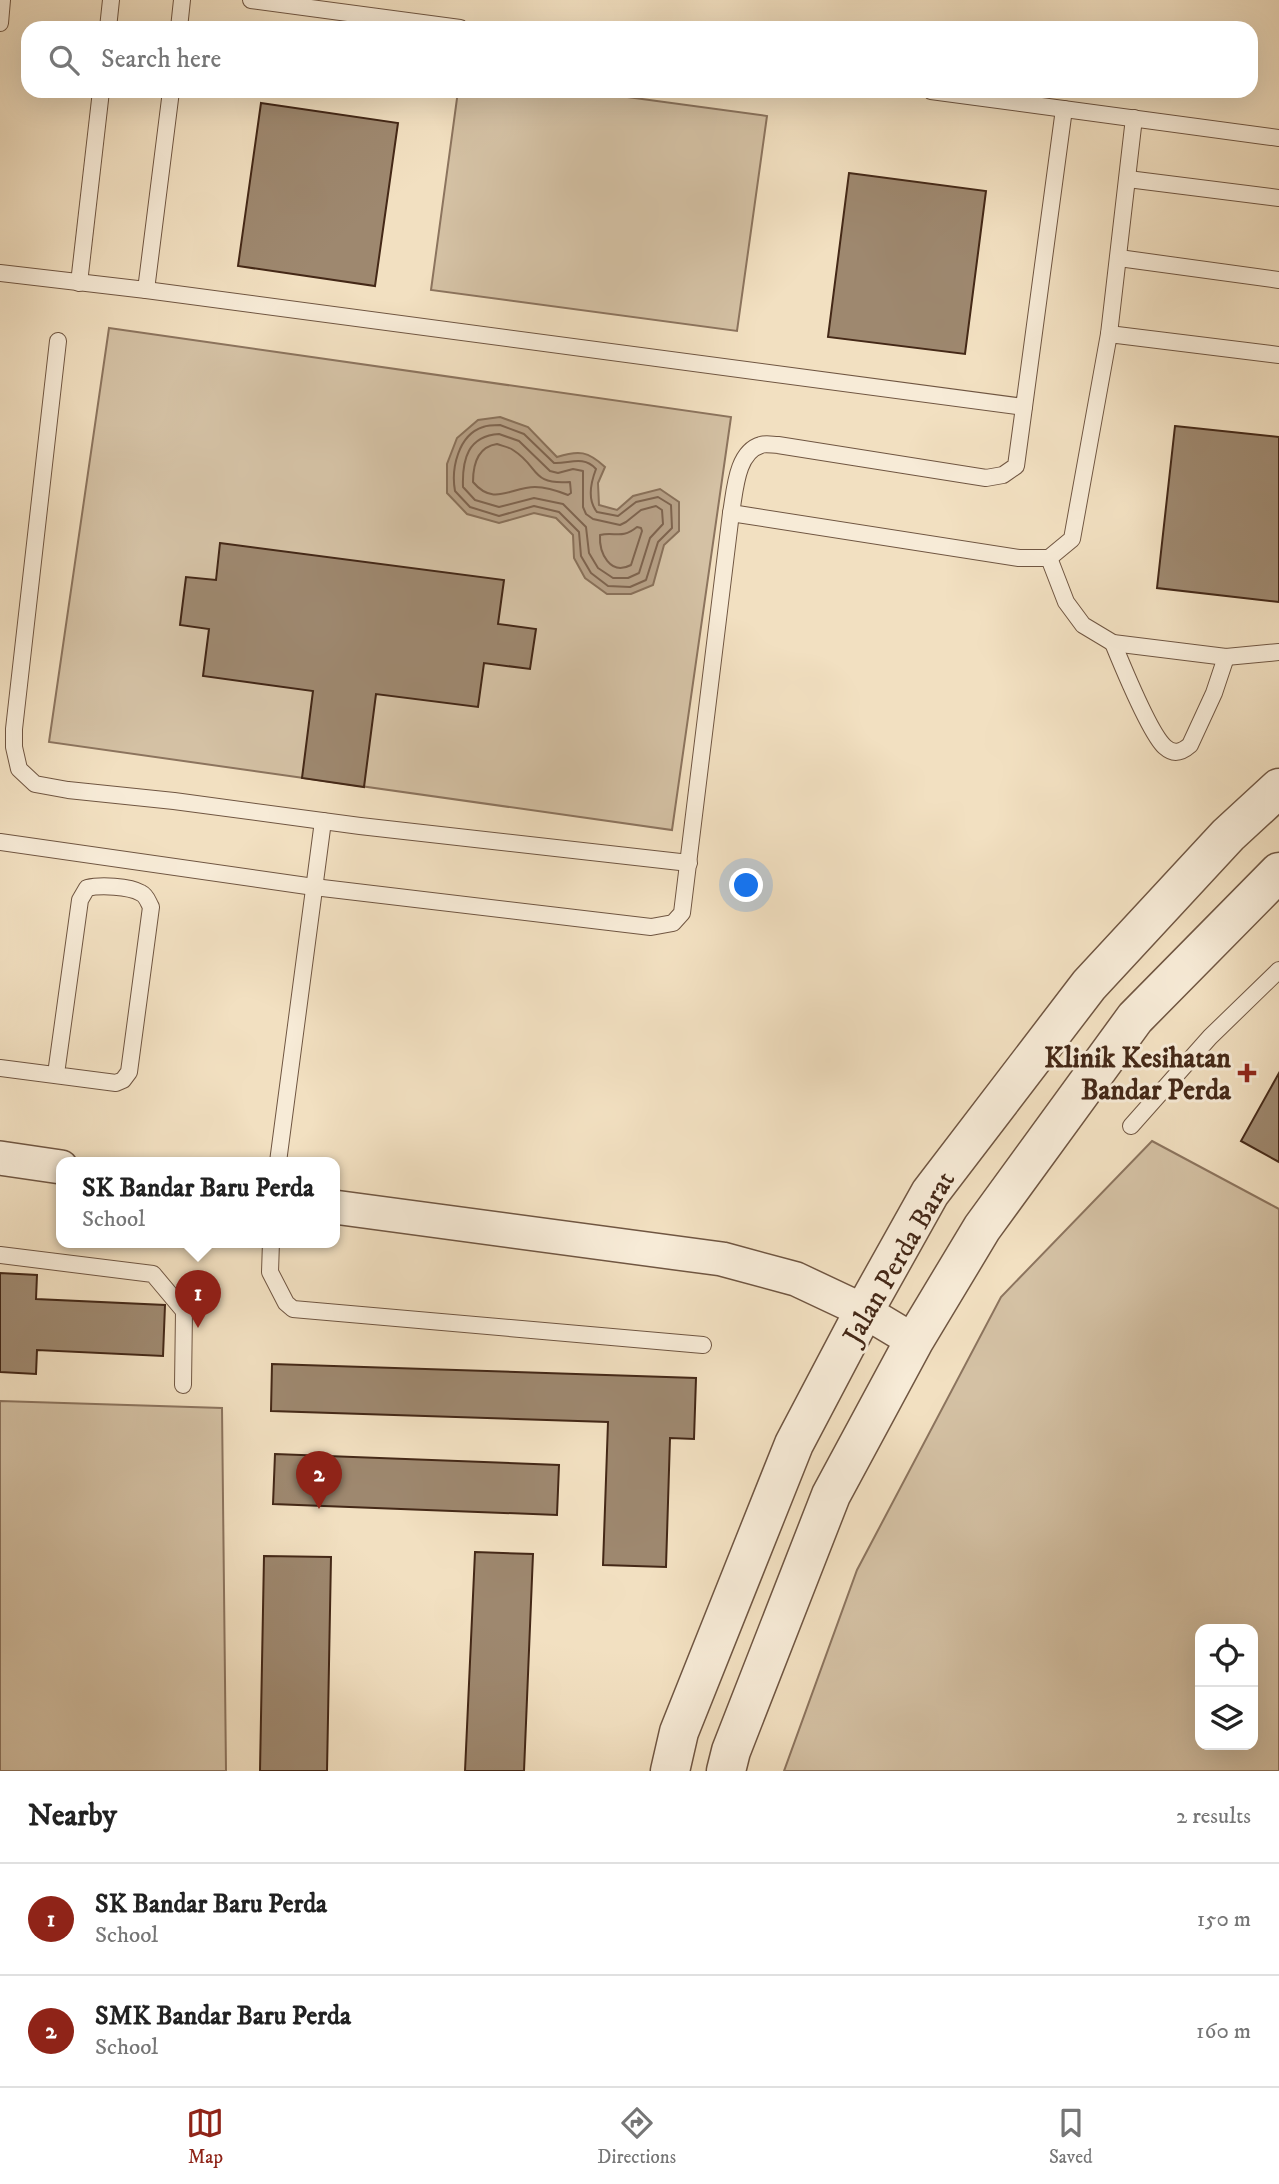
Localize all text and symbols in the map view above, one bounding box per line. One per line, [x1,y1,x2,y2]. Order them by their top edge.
search box [21,21,1258,98]
icon: search [45,41,83,79]
text: Search here [101,43,221,76]
your location [729,868,763,902]
place label: Klinik Kesihatan Bandar Perda [1044,1041,1232,1108]
marker: Klinik Kesihatan Bandar Perda [1237,1063,1257,1083]
popup [56,1157,340,1248]
street label: Jalan Perda Barat [834,1165,963,1353]
text: SK Bandar Baru Perda [82,1172,314,1205]
text: School [82,1205,145,1234]
pin: 1 [175,1270,221,1328]
pin: 2 [296,1451,342,1509]
map controls [1195,1624,1258,1750]
button: locate [1195,1624,1258,1687]
button: layers [1195,1687,1258,1750]
text: Nearby [28,1798,117,1835]
text: 2 results [1176,1802,1251,1831]
text: SK Bandar Baru Perda [95,1888,327,1921]
text: 1 [47,1905,55,1934]
text: 150 m [1197,1905,1251,1934]
text: School [95,1921,158,1950]
text: SMK Bandar Baru Perda [95,2000,351,2033]
text: 2 [45,2017,57,2046]
text: 160 m [1196,2017,1251,2046]
text: School [95,2033,158,2062]
tab: Map [186,2104,224,2169]
tab: Directions [597,2104,676,2169]
tab: Saved [1049,2104,1093,2169]

